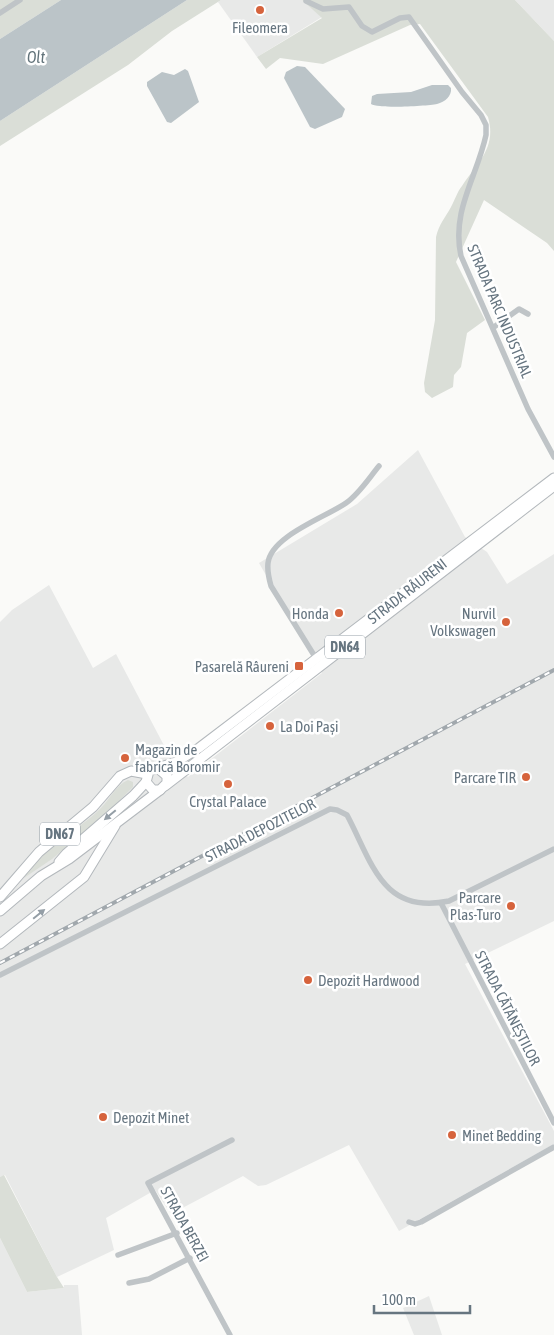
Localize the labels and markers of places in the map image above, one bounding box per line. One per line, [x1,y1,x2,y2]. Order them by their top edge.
marker: Fileomera [254,4,266,16]
place label: Fileomera [232,19,288,36]
place label: Honda [292,605,329,622]
place label: Nurvil Volkswagen [430,605,496,639]
marker: Honda [333,607,345,619]
marker: Nurvil Volkswagen [500,616,512,628]
place label: Pasarelă Râureni [195,658,289,675]
marker: Pasarelă Râureni [293,660,305,672]
place label: La Doi Pași [280,718,339,735]
marker: La Doi Pași [264,720,276,732]
place label: Magazin de fabrică Boromir [135,741,221,775]
marker: Magazin de fabrică Boromir [119,752,131,764]
place label: Parcare TIR [454,769,516,786]
marker: Parcare TIR [520,771,532,783]
marker: Crystal Palace [222,778,234,790]
place label: Crystal Palace [189,793,267,810]
place label: Parcare Plas-Turo [450,889,501,923]
marker: Parcare Plas-Turo [505,900,517,912]
place label: Depozit Hardwood [318,972,420,989]
marker: Depozit Hardwood [302,974,314,986]
place label: Depozit Minet [113,1109,189,1126]
marker: Depozit Minet [97,1111,109,1123]
place label: Minet Bedding [462,1127,542,1144]
marker: Minet Bedding [446,1129,458,1141]

